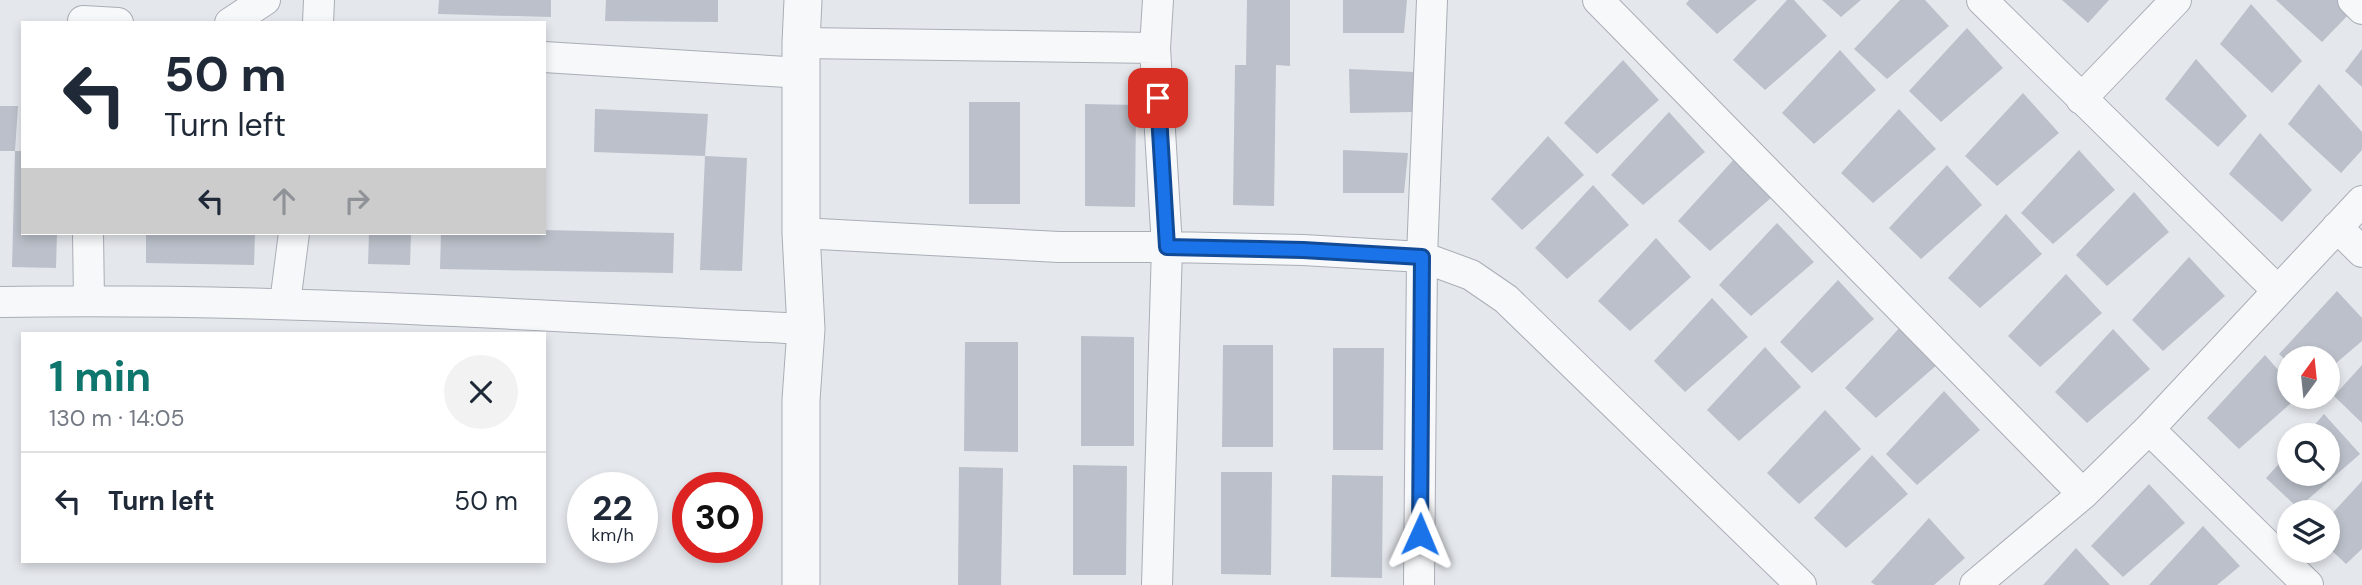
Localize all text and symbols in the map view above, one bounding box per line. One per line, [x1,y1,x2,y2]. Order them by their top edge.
text: 50 m [164,42,287,106]
icon: left [49,49,140,140]
pin [1128,68,1188,128]
icon: arrive [1139,79,1177,117]
text: Turn left [164,104,286,146]
icon: left [192,182,230,220]
icon: ahead [265,182,303,220]
icon: right [338,182,376,220]
north arrow [2277,346,2340,410]
map controls [2277,346,2340,563]
text: 1 min [49,349,151,404]
button: close [444,355,518,429]
text: 130 m · 14:05 [49,403,184,433]
button: search [2277,423,2340,486]
speed limit sign: 30 [672,472,763,563]
icon: left [49,482,87,520]
text: Turn left [108,484,215,518]
text: 50 m [454,484,518,518]
text: 22 [592,485,633,531]
position arrow [1383,497,1457,571]
button: layers [2277,500,2340,563]
text: km/h [591,523,634,547]

